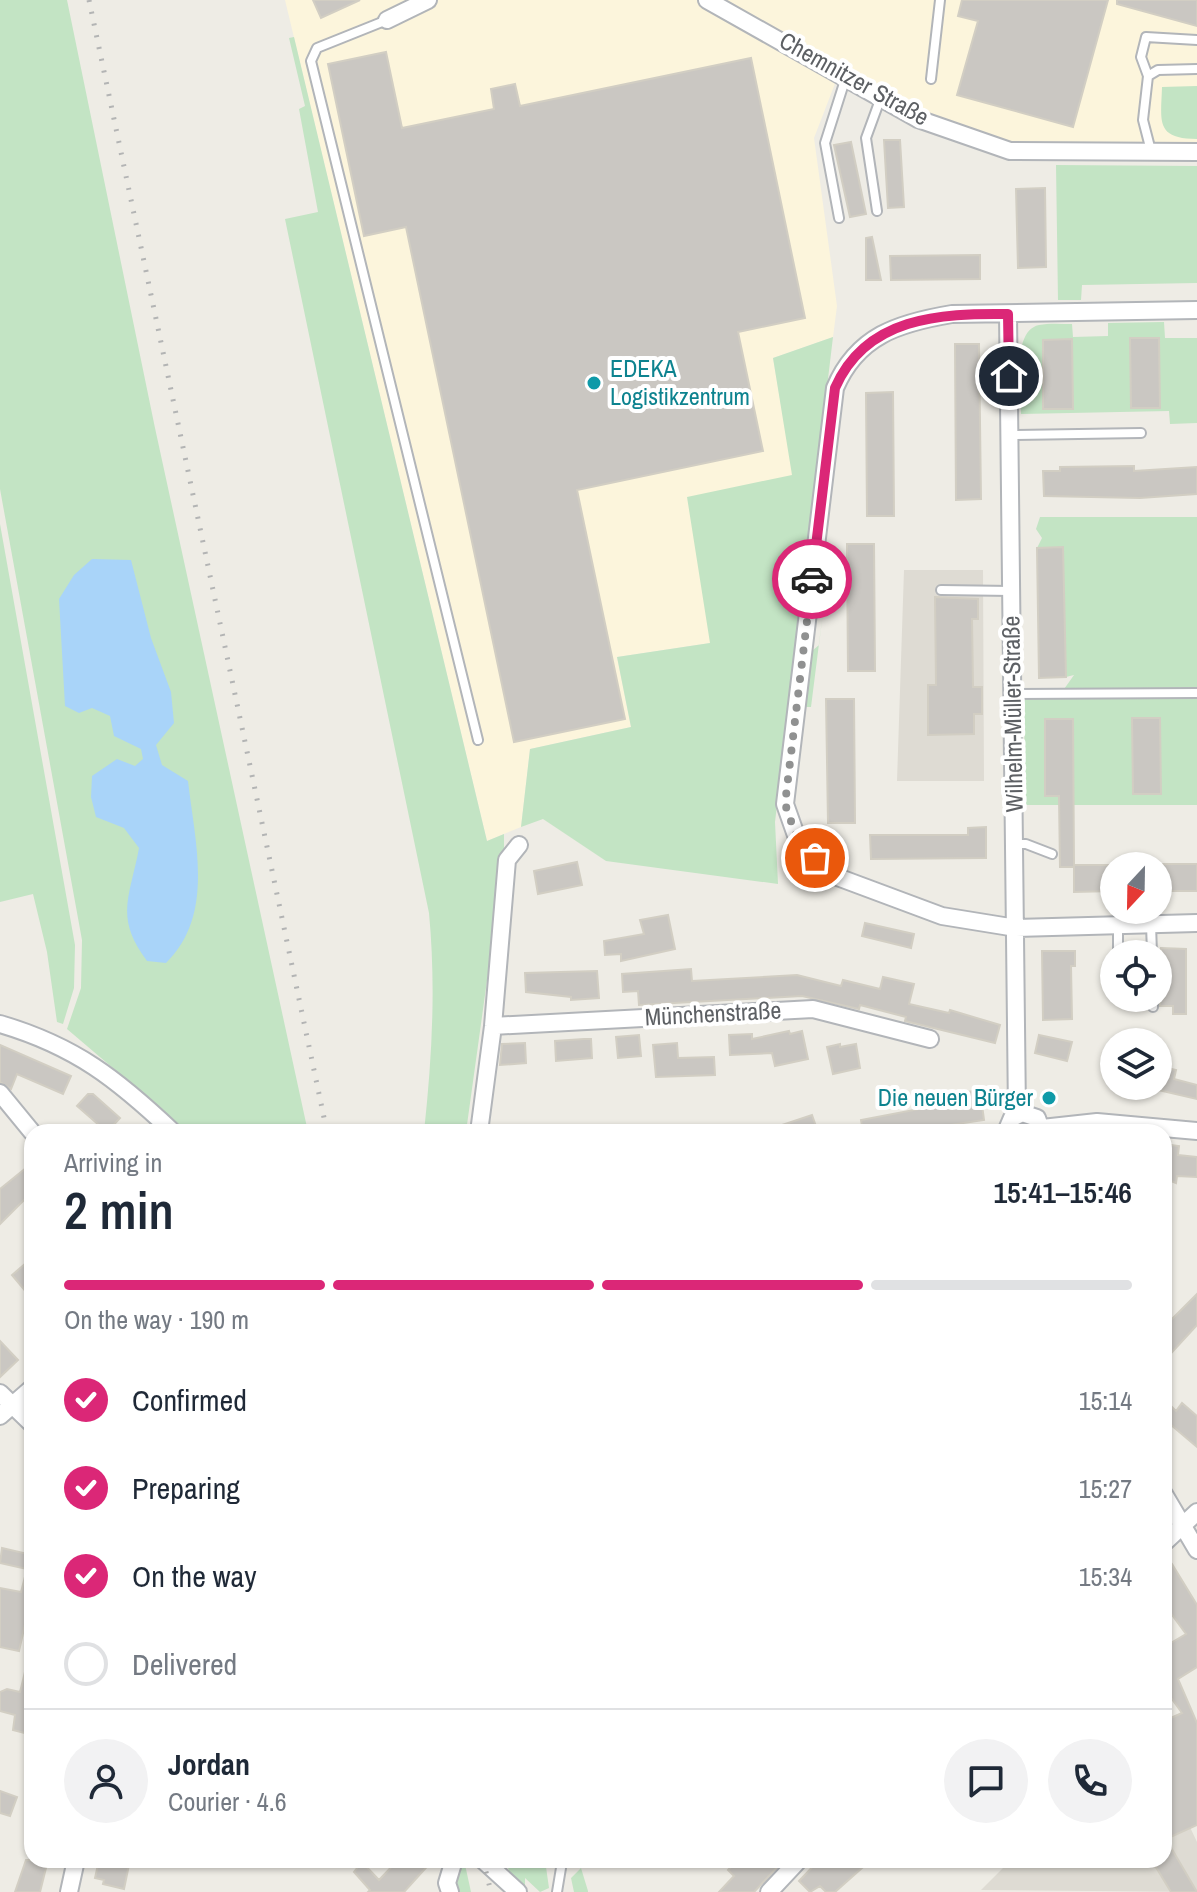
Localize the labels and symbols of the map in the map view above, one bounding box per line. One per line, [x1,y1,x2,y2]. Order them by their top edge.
street label: Chemnitzer Straße [774,24,935,132]
pin [975,342,1043,410]
place label: EDEKA Logistikzentrum [610,352,750,412]
marker: EDEKA Logistikzentrum [585,374,603,392]
courier [772,539,852,619]
street label: Wilhelm-Müller-Straße [994,615,1030,813]
pin [781,824,849,892]
north arrow [1100,852,1172,924]
street label: Münchenstraße [644,993,782,1033]
place label: Die neuen Bürger [878,1081,1033,1113]
marker: Die neuen Bürger [1040,1089,1058,1107]

